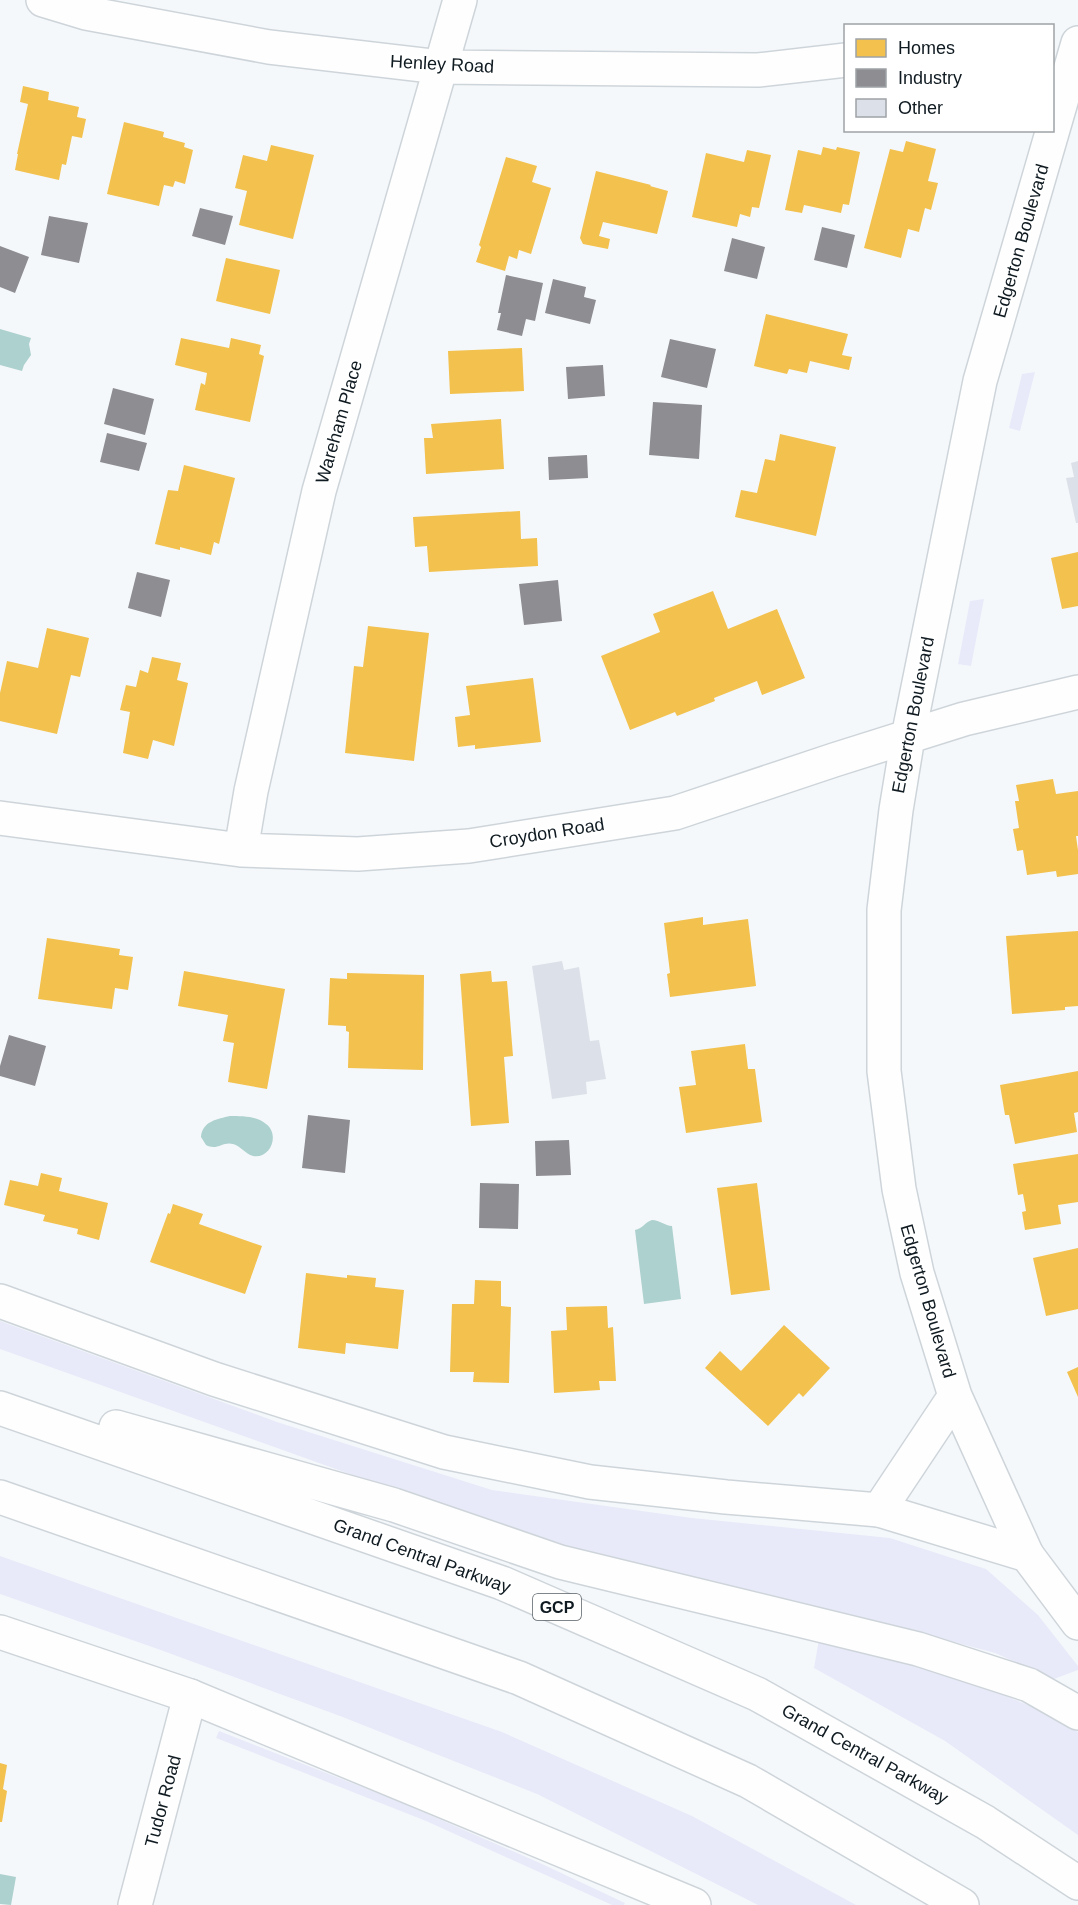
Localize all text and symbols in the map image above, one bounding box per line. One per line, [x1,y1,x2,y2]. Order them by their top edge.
legend [844,24,1054,132]
text: Homes [898,38,955,58]
street label: Henley Road [390,51,494,77]
text: Industry [898,68,962,88]
text: Other [898,98,943,118]
street label: Edgerton Boulevard [989,162,1053,320]
street label: Wareham Place [312,358,366,486]
street label: Edgerton Boulevard [888,635,938,795]
street label: Croydon Road [488,814,606,852]
street label: Edgerton Boulevard [896,1222,960,1380]
street label: Grand Central Parkway [331,1515,513,1597]
road number: GCP [533,1594,581,1620]
street label: Grand Central Parkway [778,1700,952,1808]
street label: Tudor Road [141,1753,185,1849]

